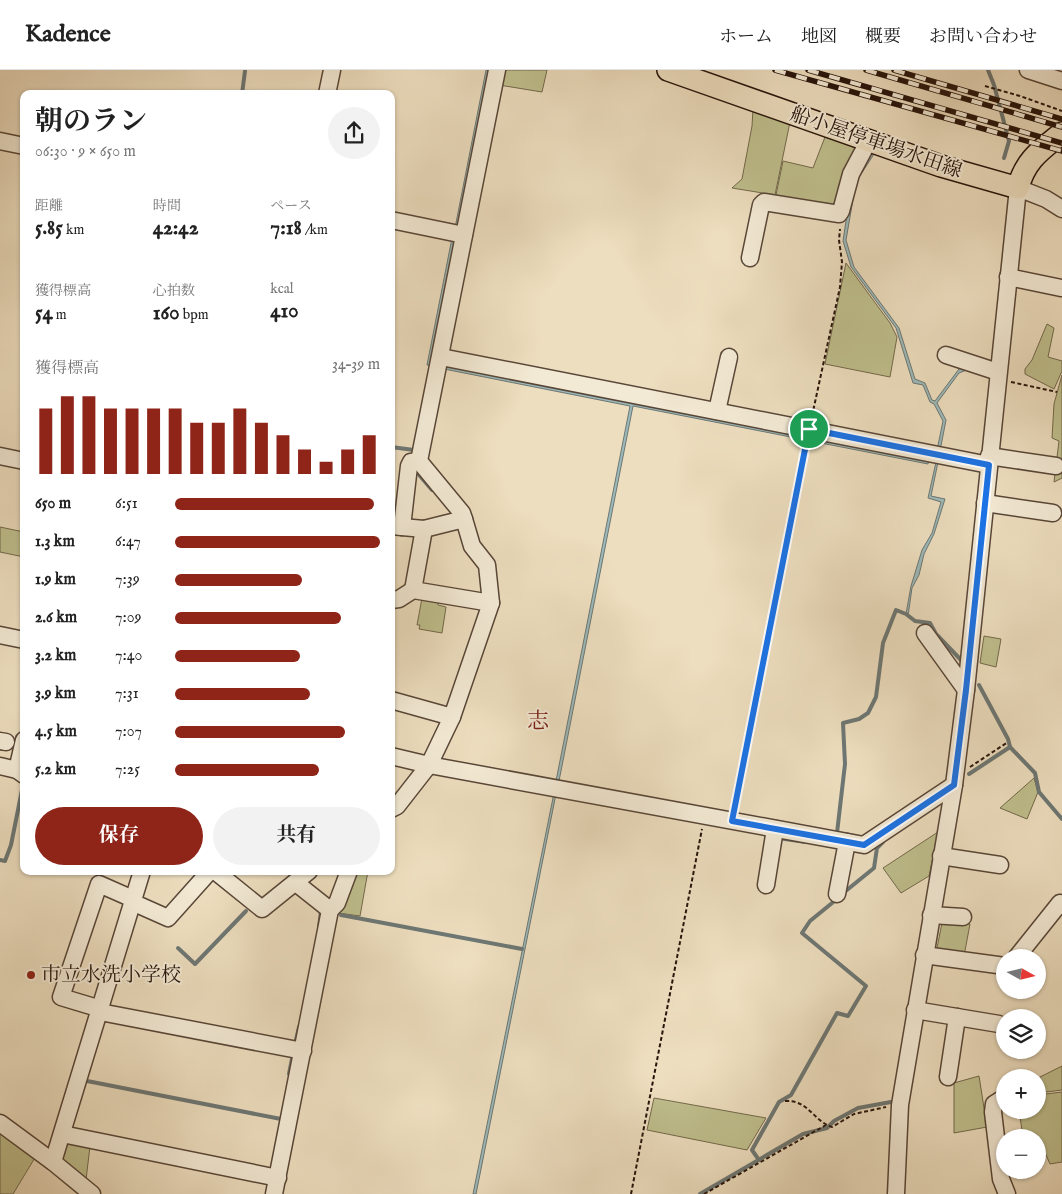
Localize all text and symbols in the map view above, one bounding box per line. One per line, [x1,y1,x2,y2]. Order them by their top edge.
text: Kadence [25,19,111,50]
text: ホーム [719,26,773,49]
text: 地図 [801,26,837,49]
text: 概要 [865,26,901,49]
text: お問い合わせ [929,26,1037,49]
street label: 船小屋停車場水田線 [787,102,965,184]
text: 朝のラン [35,105,147,140]
button: share [328,107,380,159]
text: 06:30 · 9 × 650 m [35,142,136,162]
text: 距離 [35,197,63,215]
text: 時間 [153,197,181,215]
text: ペース [270,197,312,215]
text: 5.85 [35,215,63,242]
text: 42:42 [153,215,199,242]
text: 7:18 [270,215,302,242]
text: km [63,221,84,239]
text: /km [302,221,328,239]
text: kcal [270,280,294,298]
text: 獲得標高 [35,282,91,300]
text: 心拍数 [153,282,195,300]
text: 410 [270,298,299,325]
text: 54 [35,300,53,327]
text: 160 [153,300,180,327]
text: m [53,306,67,324]
text: bpm [180,306,209,324]
text: 34–39 m [332,355,380,375]
text: 獲得標高 [35,359,99,379]
pin [788,408,830,450]
icon: arrive [795,415,823,443]
text: 650 m [35,494,71,514]
text: 6:51 [115,494,138,514]
text: 1.3 km [35,532,75,552]
text: 6:47 [115,532,141,552]
text: 1.9 km [35,570,76,590]
text: 7:39 [115,570,140,590]
text: 2.6 km [35,608,77,628]
text: 7:09 [115,608,142,628]
text: 3.2 km [35,646,76,666]
text: 7:40 [115,646,142,666]
text: 3.9 km [35,684,76,704]
text: 7:31 [115,684,139,704]
district label: 志 [527,708,549,736]
text: 4.5 km [35,722,77,742]
text: 7:07 [115,722,142,742]
text: 5.2 km [35,760,76,780]
text: 7:25 [115,760,140,780]
button: 保存 [35,807,203,865]
button: 共有 [213,807,380,865]
north arrow [996,949,1046,999]
map controls [996,949,1046,1179]
place label: 市立水洗小学校 [41,963,181,988]
marker: 市立水洗小学校 [25,969,37,981]
button: layers [996,1009,1046,1059]
button: + [996,1069,1046,1119]
button: − [996,1129,1046,1179]

